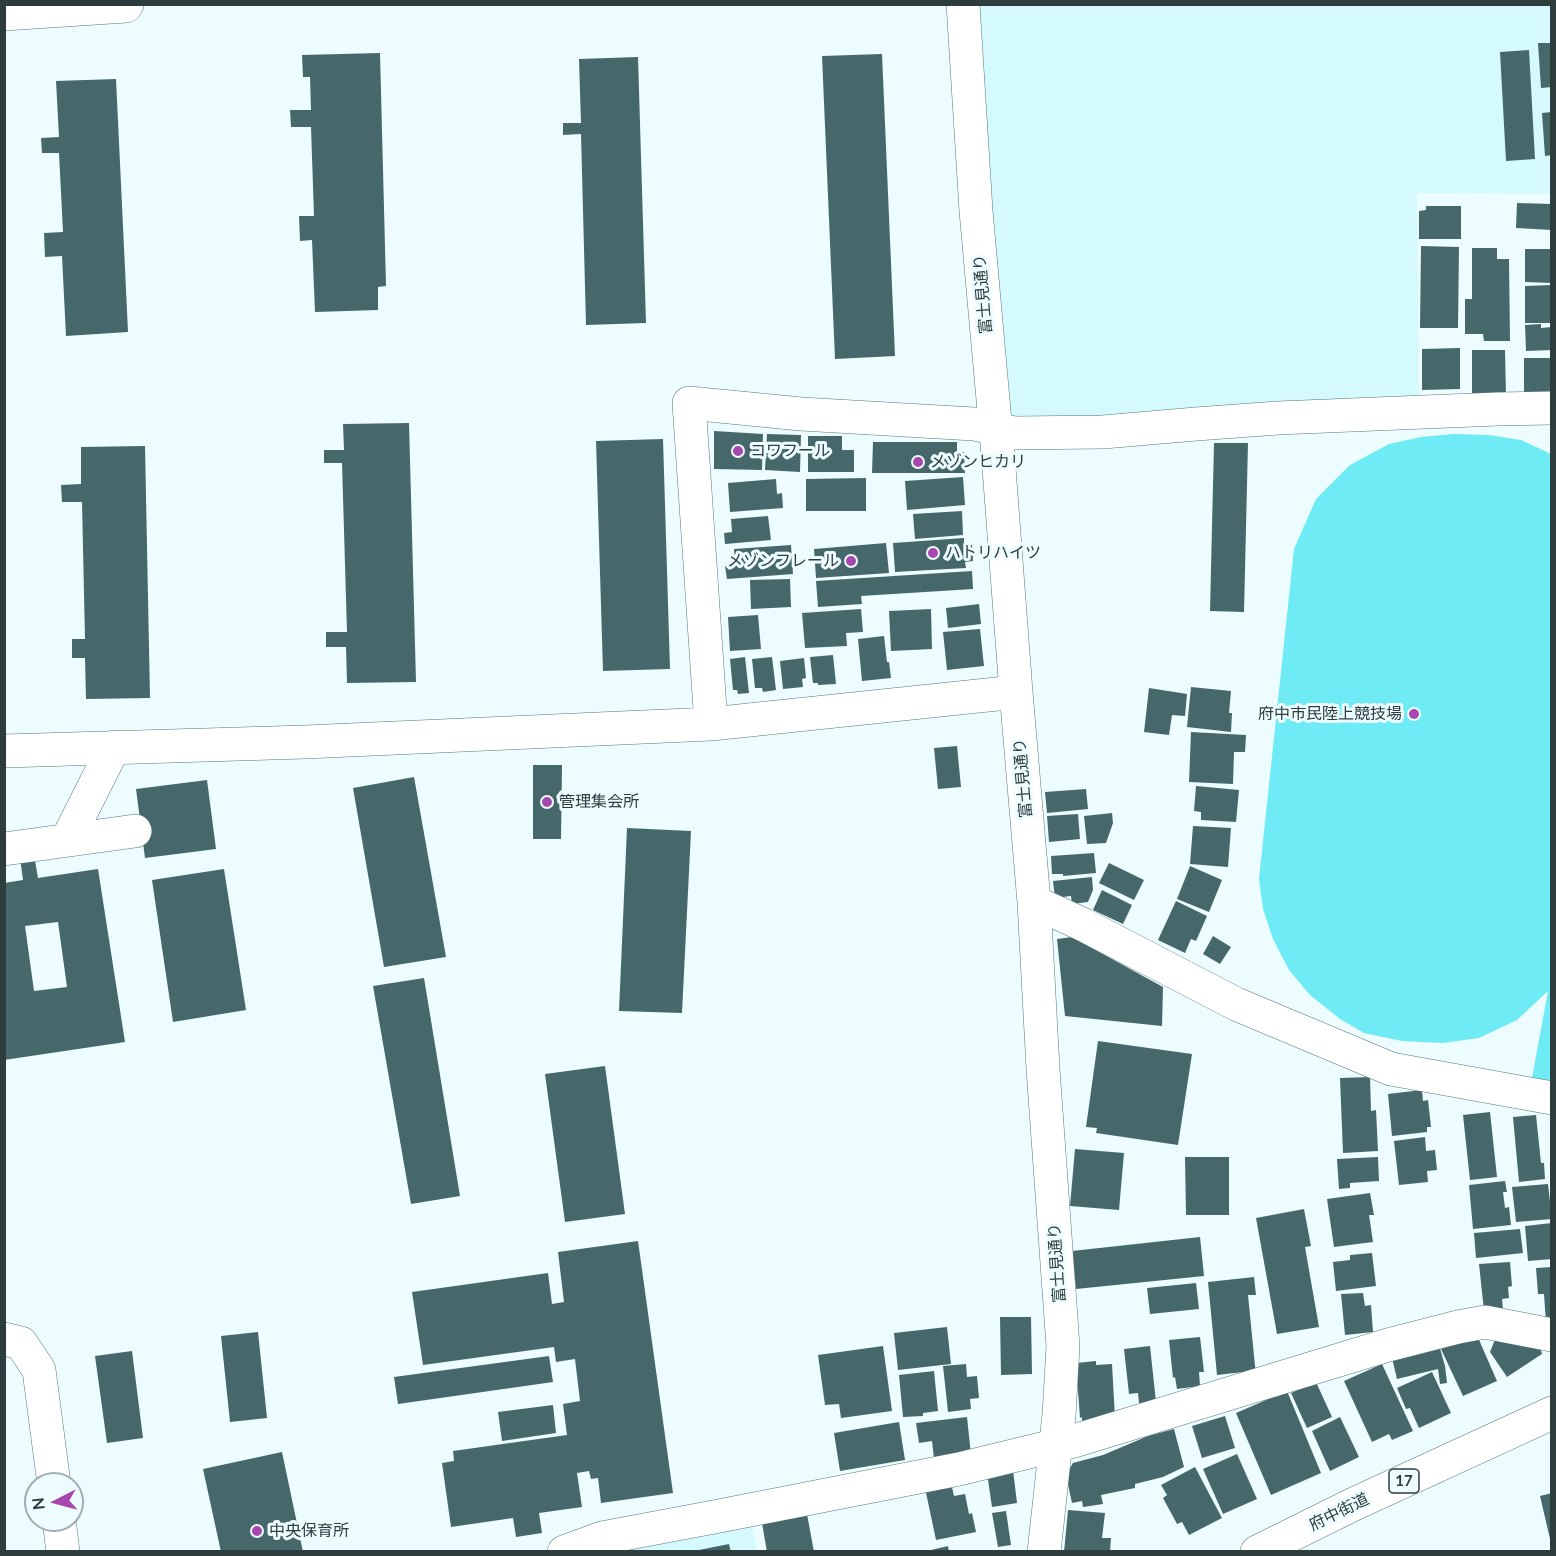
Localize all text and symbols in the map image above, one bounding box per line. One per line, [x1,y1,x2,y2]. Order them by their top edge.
street label: 富士見通り [970,253,996,335]
place label: コワフール [750,441,830,461]
marker: コワフール [731,444,745,458]
place label: メゾンヒカリ [930,452,1026,472]
marker: メゾンヒカリ [911,455,925,469]
place label: ハトリハイツ [945,543,1041,563]
marker: ハトリハイツ [926,546,940,560]
place label: メゾンフレール [727,551,839,571]
marker: メゾンフレール [844,554,858,568]
place label: 府中市民陸上競技場 [1258,704,1402,724]
marker: 府中市民陸上競技場 [1407,707,1421,721]
street label: 富士見通り [1010,737,1036,819]
place label: 管理集会所 [559,792,639,812]
marker: 管理集会所 [540,795,554,809]
street label: 富士見通り [1045,1222,1069,1304]
road number: 17 [1389,1469,1419,1493]
north arrow [24,1472,84,1532]
street label: 府中街道 [1306,1489,1372,1535]
text: N [27,1497,48,1511]
place label: 中央保育所 [269,1521,349,1541]
marker: 中央保育所 [250,1524,264,1538]

